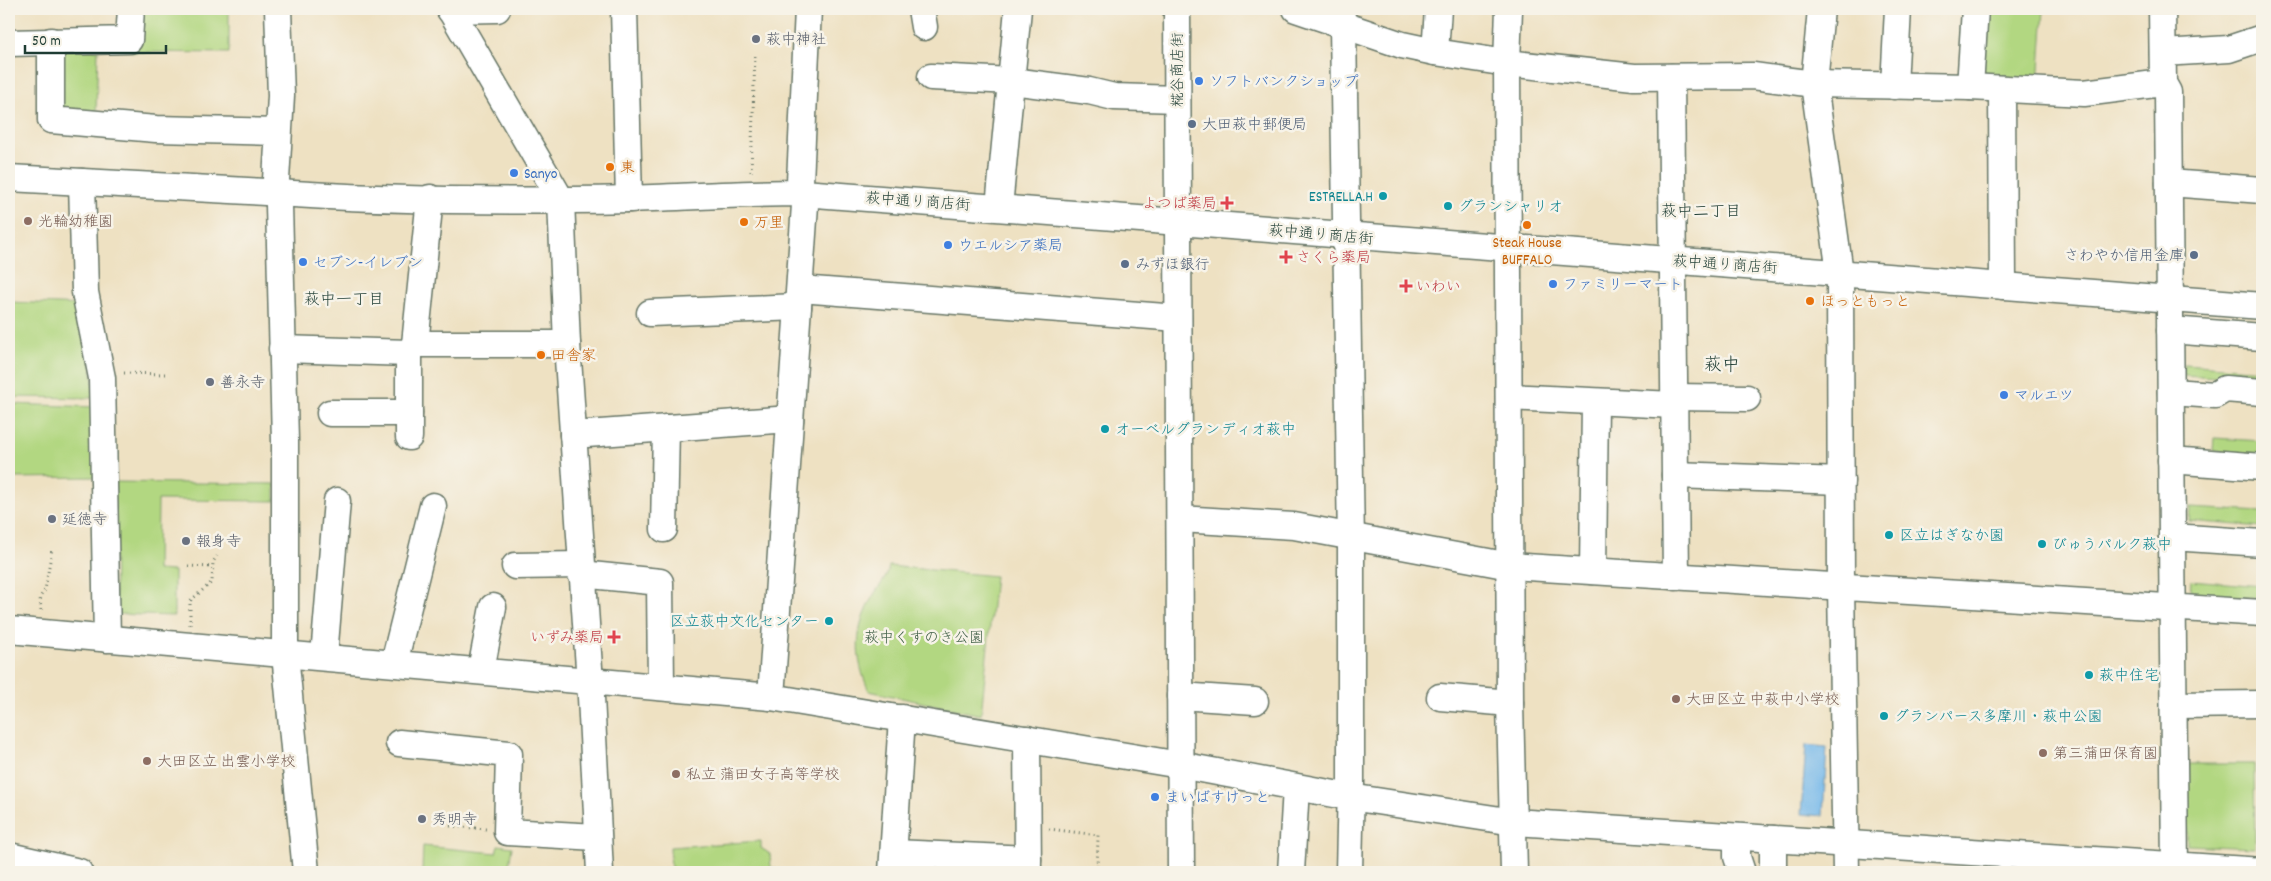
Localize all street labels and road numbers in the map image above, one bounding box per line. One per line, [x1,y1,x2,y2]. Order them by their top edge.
street label: 糀谷商店街 [1168,32,1190,108]
street label: 萩中通り商店街 [865,188,971,218]
street label: 萩中通り商店街 [1268,220,1374,252]
street label: 萩中通り商店街 [1672,251,1778,281]

